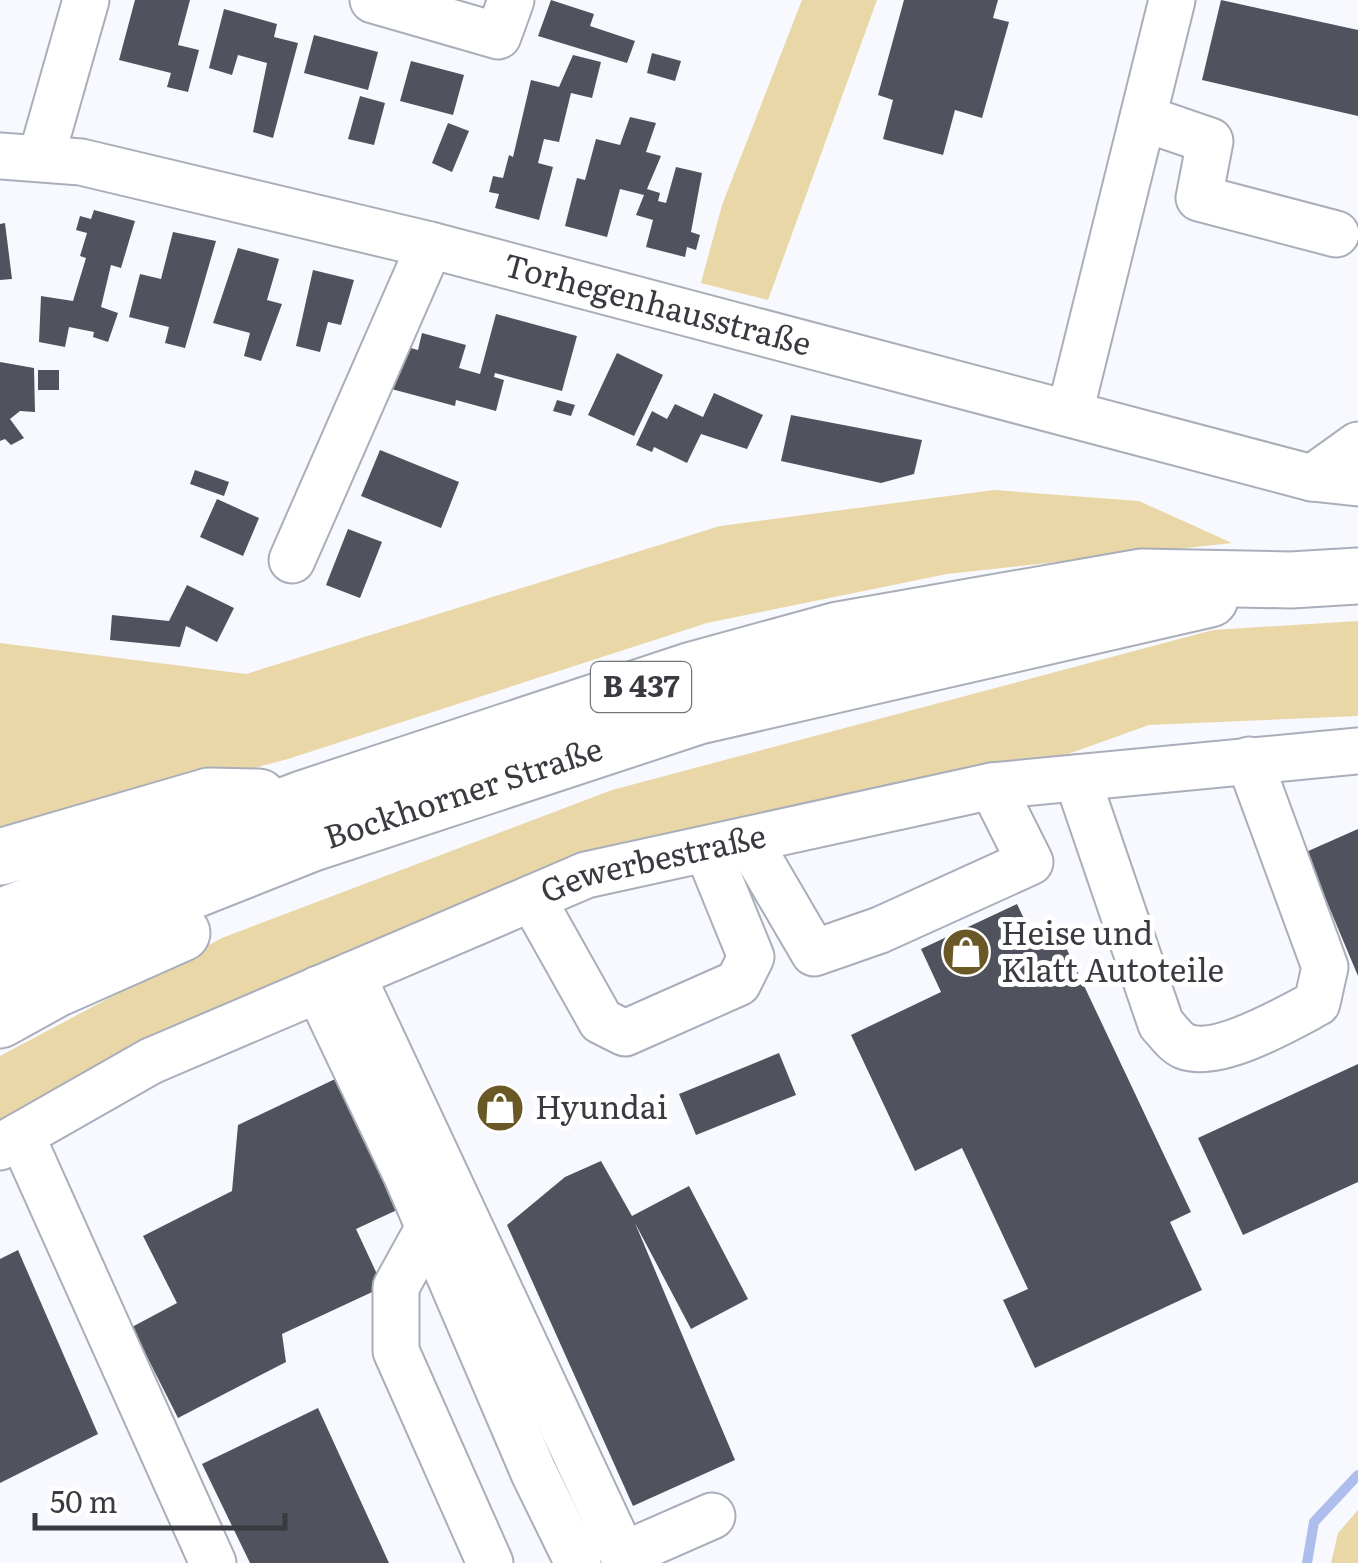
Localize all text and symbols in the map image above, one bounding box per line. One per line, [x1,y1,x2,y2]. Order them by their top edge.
street label: Torhegenhausstraße [499,239,817,366]
road number: B 437 [591,662,691,712]
street label: Bockhorner Straße [317,723,608,859]
street label: Gewerbestraße [532,809,770,913]
place label: Heise und Klatt Autoteile [1001,907,1224,992]
shop icon: Heise und Klatt Autoteile [940,926,992,978]
place label: Hyundai [535,1081,668,1129]
shop icon: Hyundai [474,1082,526,1134]
scale bar [35,1468,285,1530]
text: 50 m [50,1478,118,1522]

